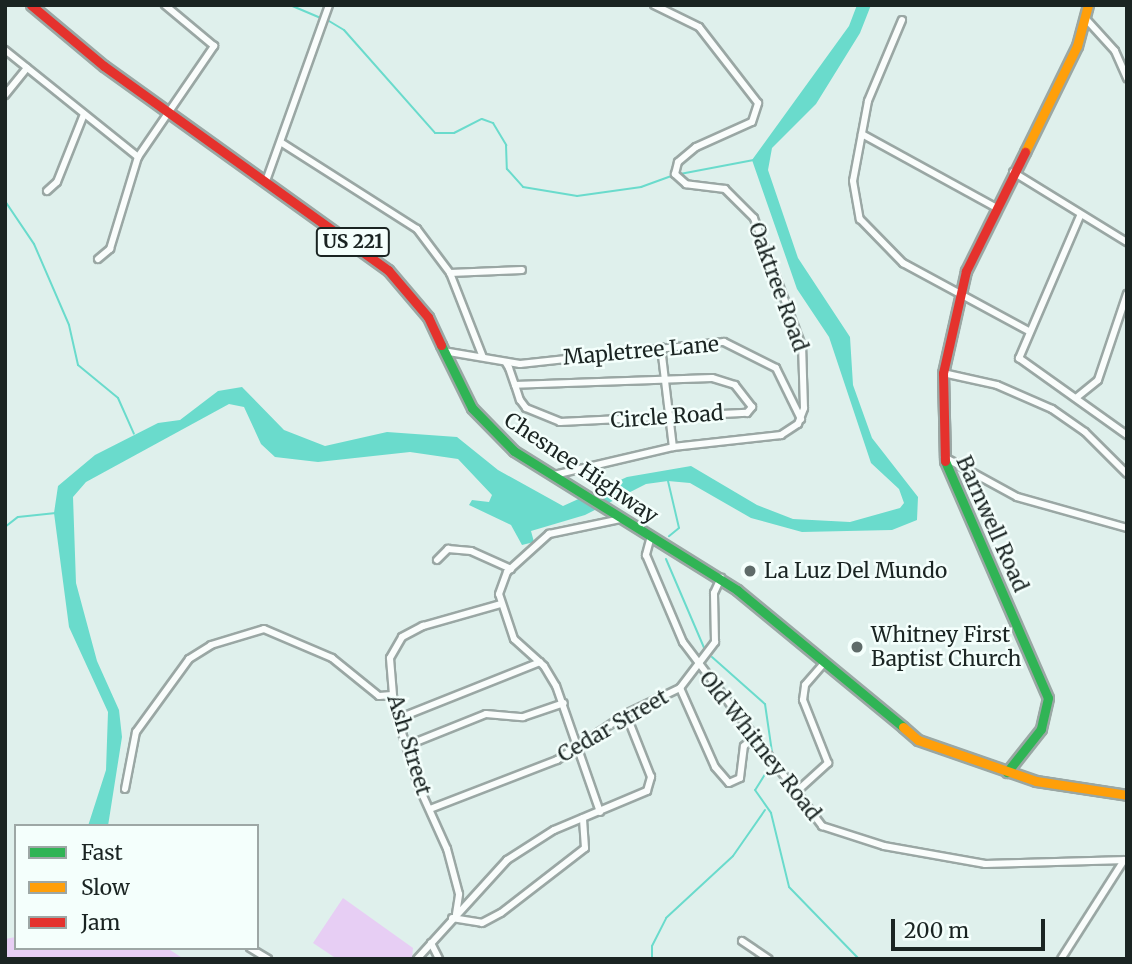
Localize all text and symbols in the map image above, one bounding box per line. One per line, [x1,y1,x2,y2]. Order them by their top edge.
street label: Oaktree Road [743,219,813,355]
road number: US 221 [314,226,392,258]
street label: Mapletree Lane [562,332,720,370]
street label: Circle Road [610,400,724,434]
street label: Chesnee Highway [499,407,663,529]
street label: Barnwell Road [951,452,1033,596]
place label: La Luz Del Mundo [764,558,947,584]
marker: La Luz Del Mundo [742,563,758,579]
place label: Whitney First Baptist Church [871,622,1021,672]
marker: Whitney First Baptist Church [849,639,865,655]
street label: Old Whitney Road [694,666,826,826]
street label: Cedar Street [553,684,673,768]
street label: Ash Street [382,692,436,798]
legend [14,824,259,950]
text: Fast [81,839,123,866]
text: Slow [81,874,130,901]
scale bar [894,904,1048,948]
text: Jam [81,909,120,936]
text: 200 m [904,917,969,944]

